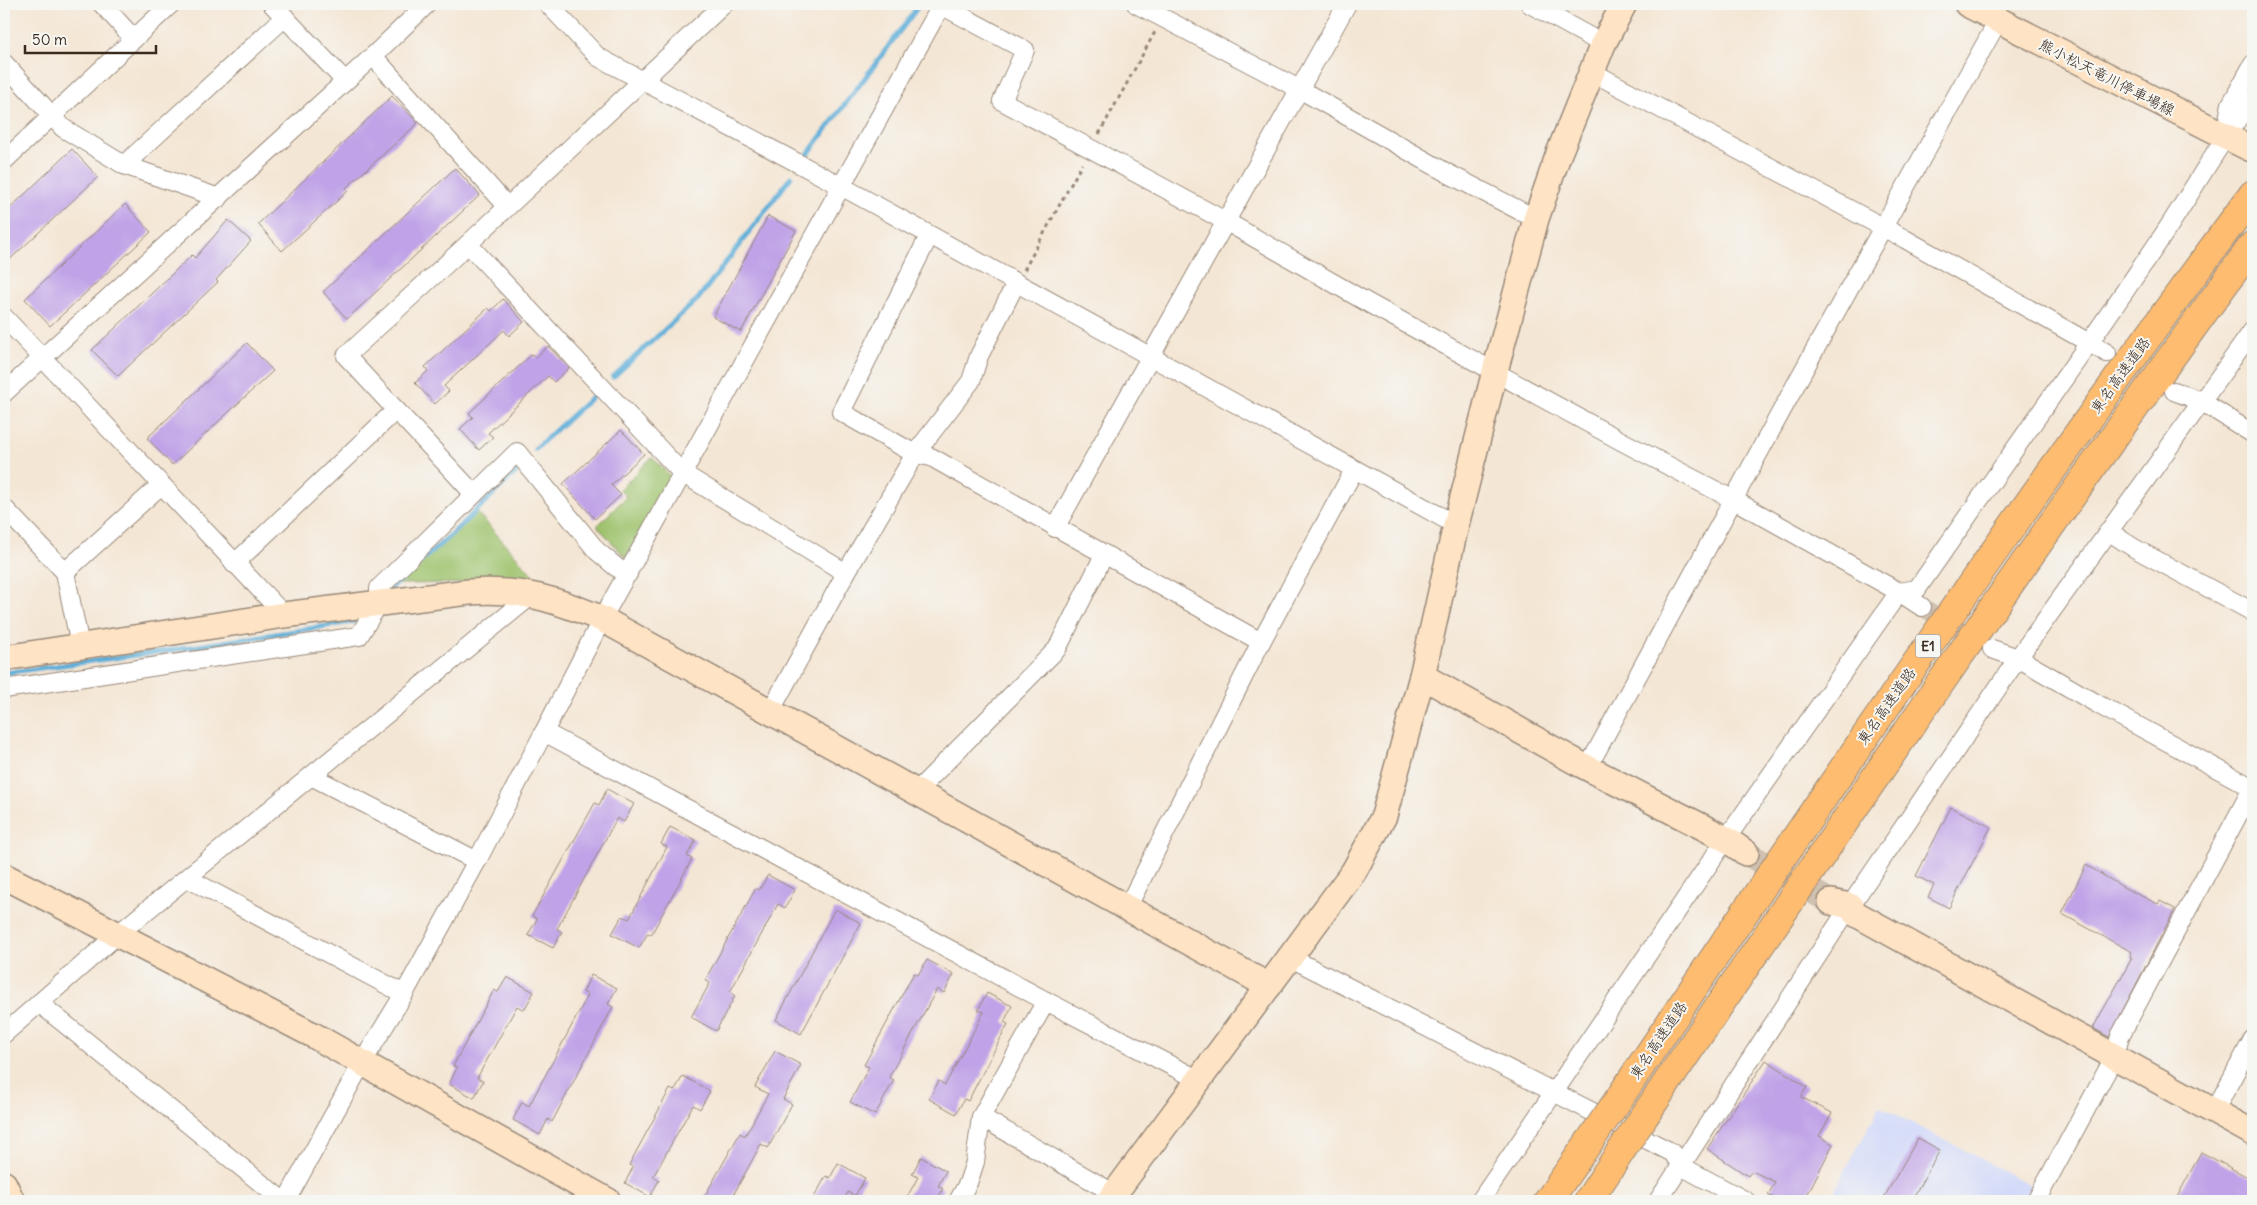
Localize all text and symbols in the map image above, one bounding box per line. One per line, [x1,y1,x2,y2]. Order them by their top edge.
scale bar [25,22,156,54]
text: 50 m [32,30,67,49]
street label: 熊小松天竜川停車場線 [2036,34,2178,120]
street label: 東名高速道路 [2086,333,2154,417]
road number: E1 [1916,634,1940,658]
street label: 東名高速道路 [1852,664,1920,748]
street label: 東名高速道路 [1625,997,1691,1083]

